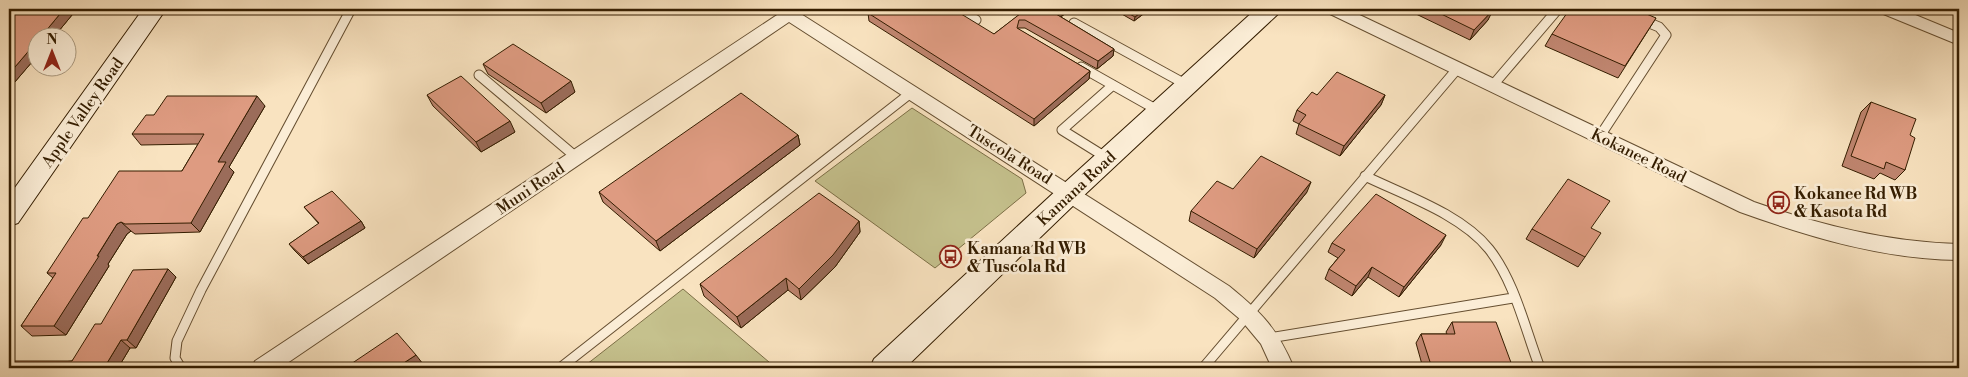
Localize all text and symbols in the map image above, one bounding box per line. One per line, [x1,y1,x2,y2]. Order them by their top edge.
north arrow [28,28,78,78]
text: N [46,31,58,49]
street label: Apple Valley Road [37,54,128,172]
street label: Tuscola Road [963,121,1056,189]
street label: Kokanee Road [1588,124,1690,188]
street label: Kamana Road [1033,147,1120,230]
street label: Muni Road [492,159,569,219]
place label: Kokanee Rd WB & Kasota Rd [1794,184,1917,222]
bus stop icon: Kokanee Rd WB & Kasota Rd [1766,190,1790,214]
place label: Kamana Rd WB & Tuscola Rd [967,239,1086,277]
bus stop icon: Kamana Rd WB & Tuscola Rd [939,245,963,269]

